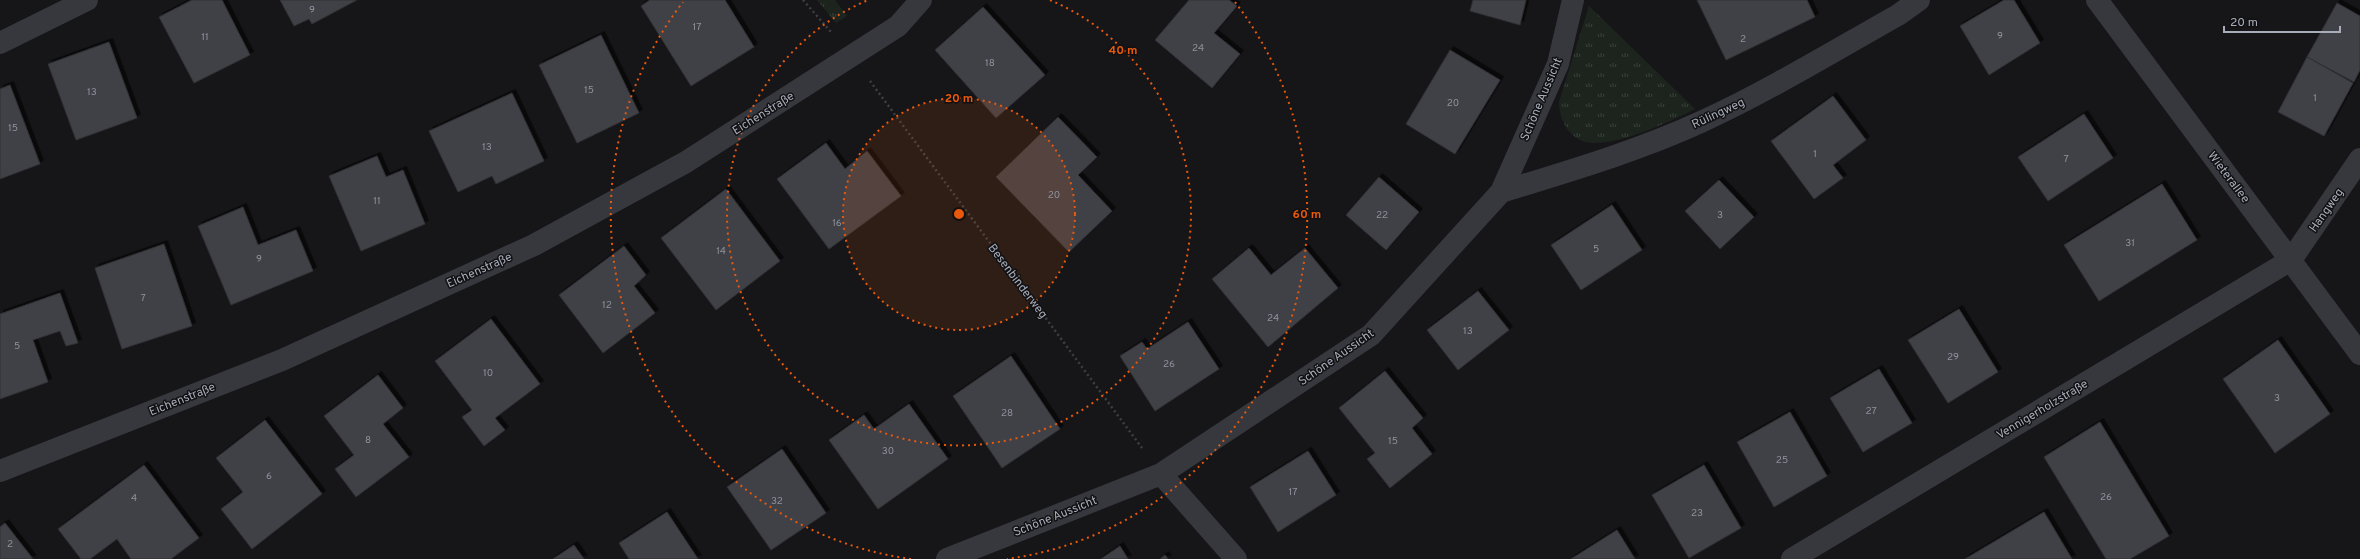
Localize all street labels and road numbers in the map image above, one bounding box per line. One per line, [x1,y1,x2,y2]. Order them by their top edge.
street label: Schöne Aussicht [1517,55,1567,143]
street label: Eichenstraße [730,89,797,139]
street label: Rülingweg [1689,95,1747,133]
street label: Wieterallee [2204,149,2253,207]
street label: Hangweg [2306,185,2348,236]
street label: Besenbinderweg [984,241,1051,322]
street label: Eichenstraße [444,249,515,292]
street label: Schöne Aussicht [1296,326,1378,390]
street label: Vennigerholzstraße [1994,376,2091,443]
street label: Eichenstraße [147,379,218,420]
street label: Schöne Aussicht [1011,493,1100,541]

